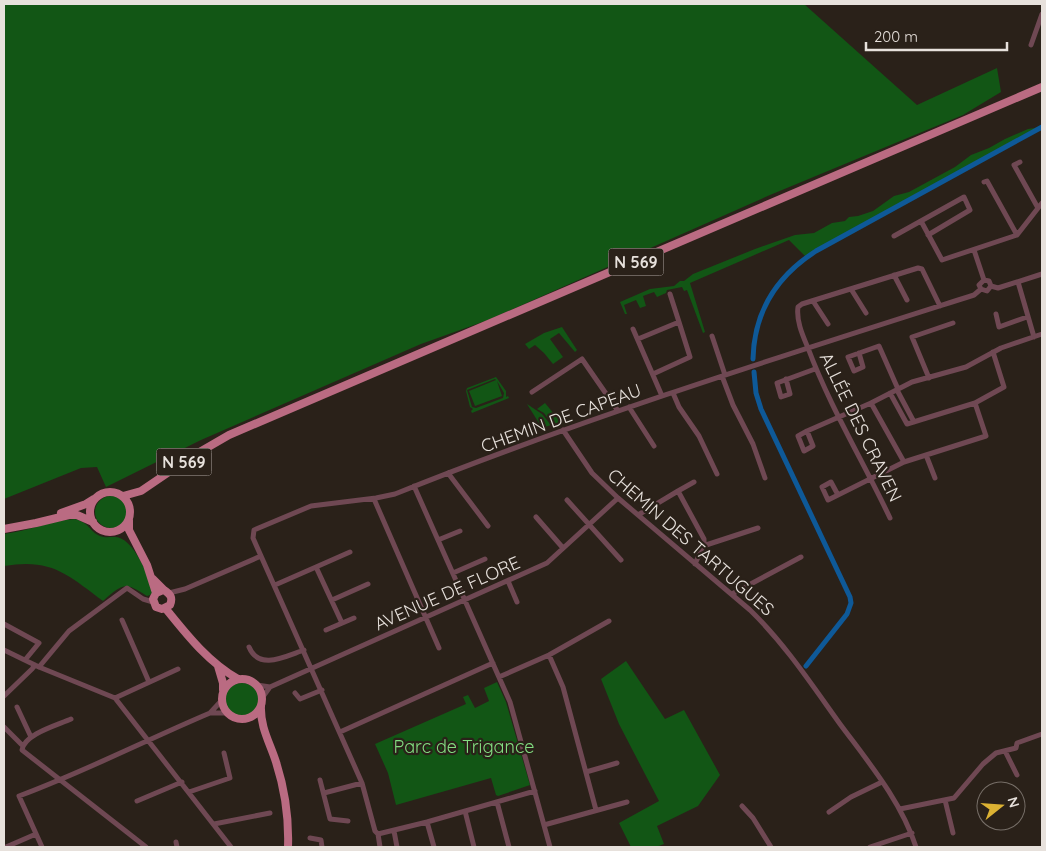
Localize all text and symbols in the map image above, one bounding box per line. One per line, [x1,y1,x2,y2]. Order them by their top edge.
scale bar [866,20,1007,52]
text: 200 m [874,27,918,46]
road number: N 569 [608,248,664,276]
street label: ALLÉE DES CRAVEN [815,348,907,506]
street label: CHEMIN DE CAPEAU [478,378,644,458]
road number: N 569 [156,448,212,476]
street label: CHEMIN DES TARTUGUES [603,463,779,621]
street label: AVENUE DE FLORE [371,551,523,635]
park label: Parc de Trigance [394,735,534,758]
north arrow [976,781,1026,831]
text: N [1003,795,1024,810]

